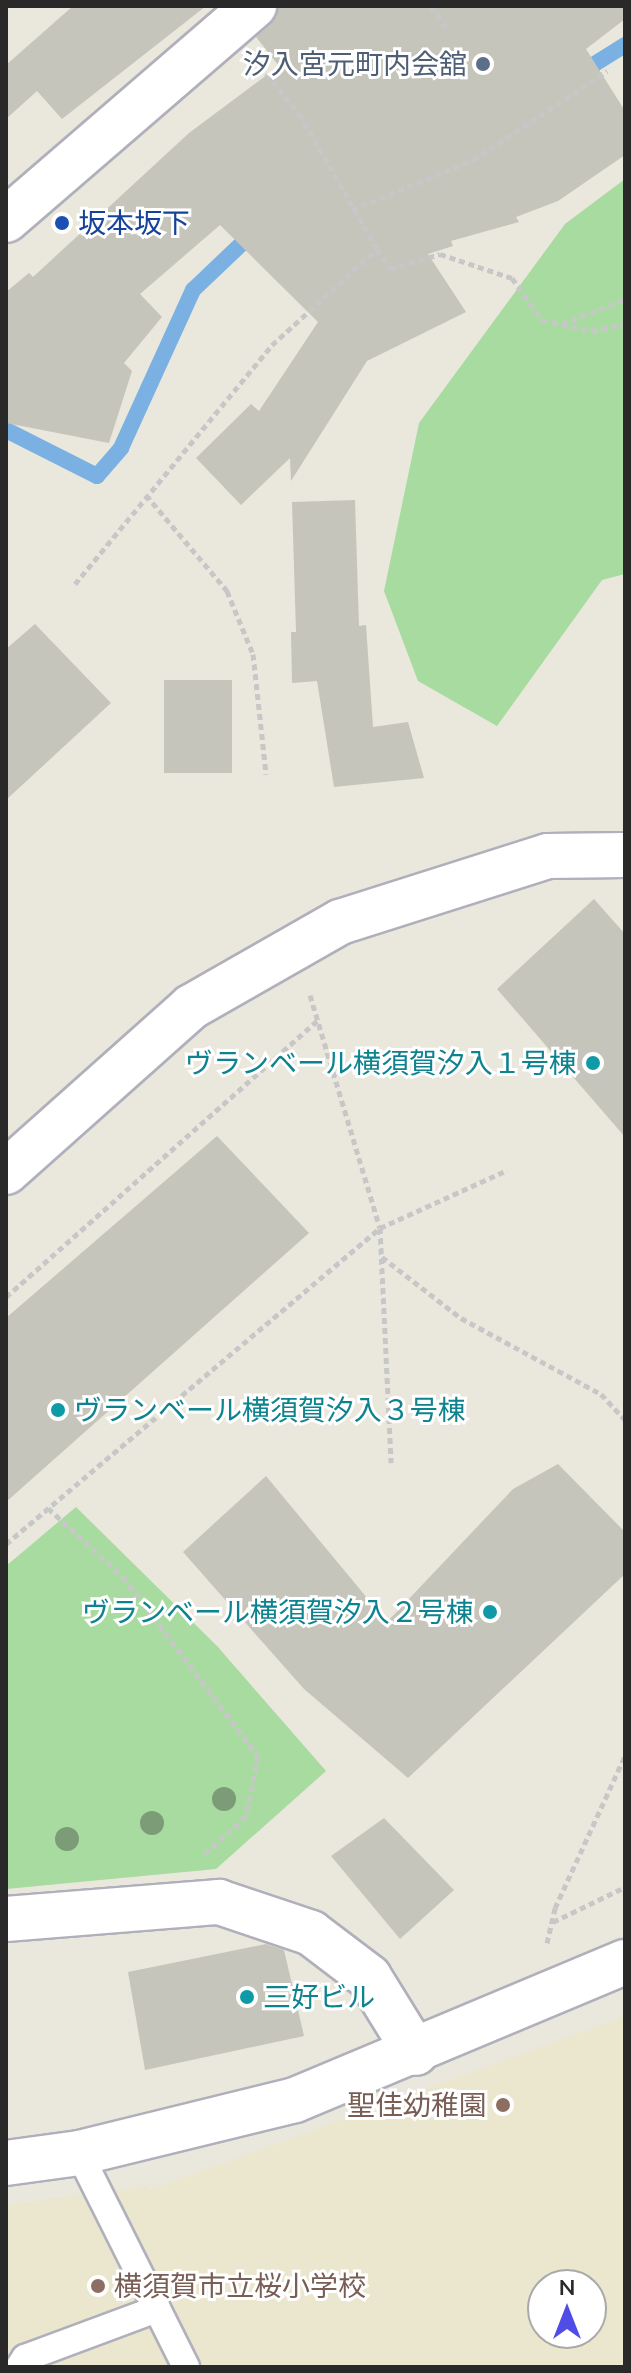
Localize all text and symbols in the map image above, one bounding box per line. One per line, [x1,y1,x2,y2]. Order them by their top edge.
place label: 汐入宮元町内会舘 [243,47,467,81]
marker: 汐入宮元町内会舘 [474,55,492,73]
place label: 坂本坂下 [78,206,190,240]
marker: 坂本坂下 [53,214,71,232]
place label: ヴランベール横須賀汐入１号棟 [185,1046,577,1080]
marker: ヴランベール横須賀汐入１号棟 [584,1054,602,1072]
place label: ヴランベール横須賀汐入３号棟 [74,1393,466,1427]
marker: ヴランベール横須賀汐入３号棟 [49,1401,67,1419]
place label: ヴランベール横須賀汐入２号棟 [82,1595,474,1629]
marker: ヴランベール横須賀汐入２号棟 [481,1603,499,1621]
place label: 三好ビル [263,1980,375,2014]
marker: 三好ビル [238,1988,256,2006]
place label: 聖佳幼稚園 [347,2088,487,2122]
marker: 聖佳幼稚園 [494,2096,512,2114]
place label: 横須賀市立桜小学校 [114,2269,366,2303]
north arrow [527,2269,607,2349]
text: N [559,2273,575,2301]
marker: 横須賀市立桜小学校 [89,2277,107,2295]

